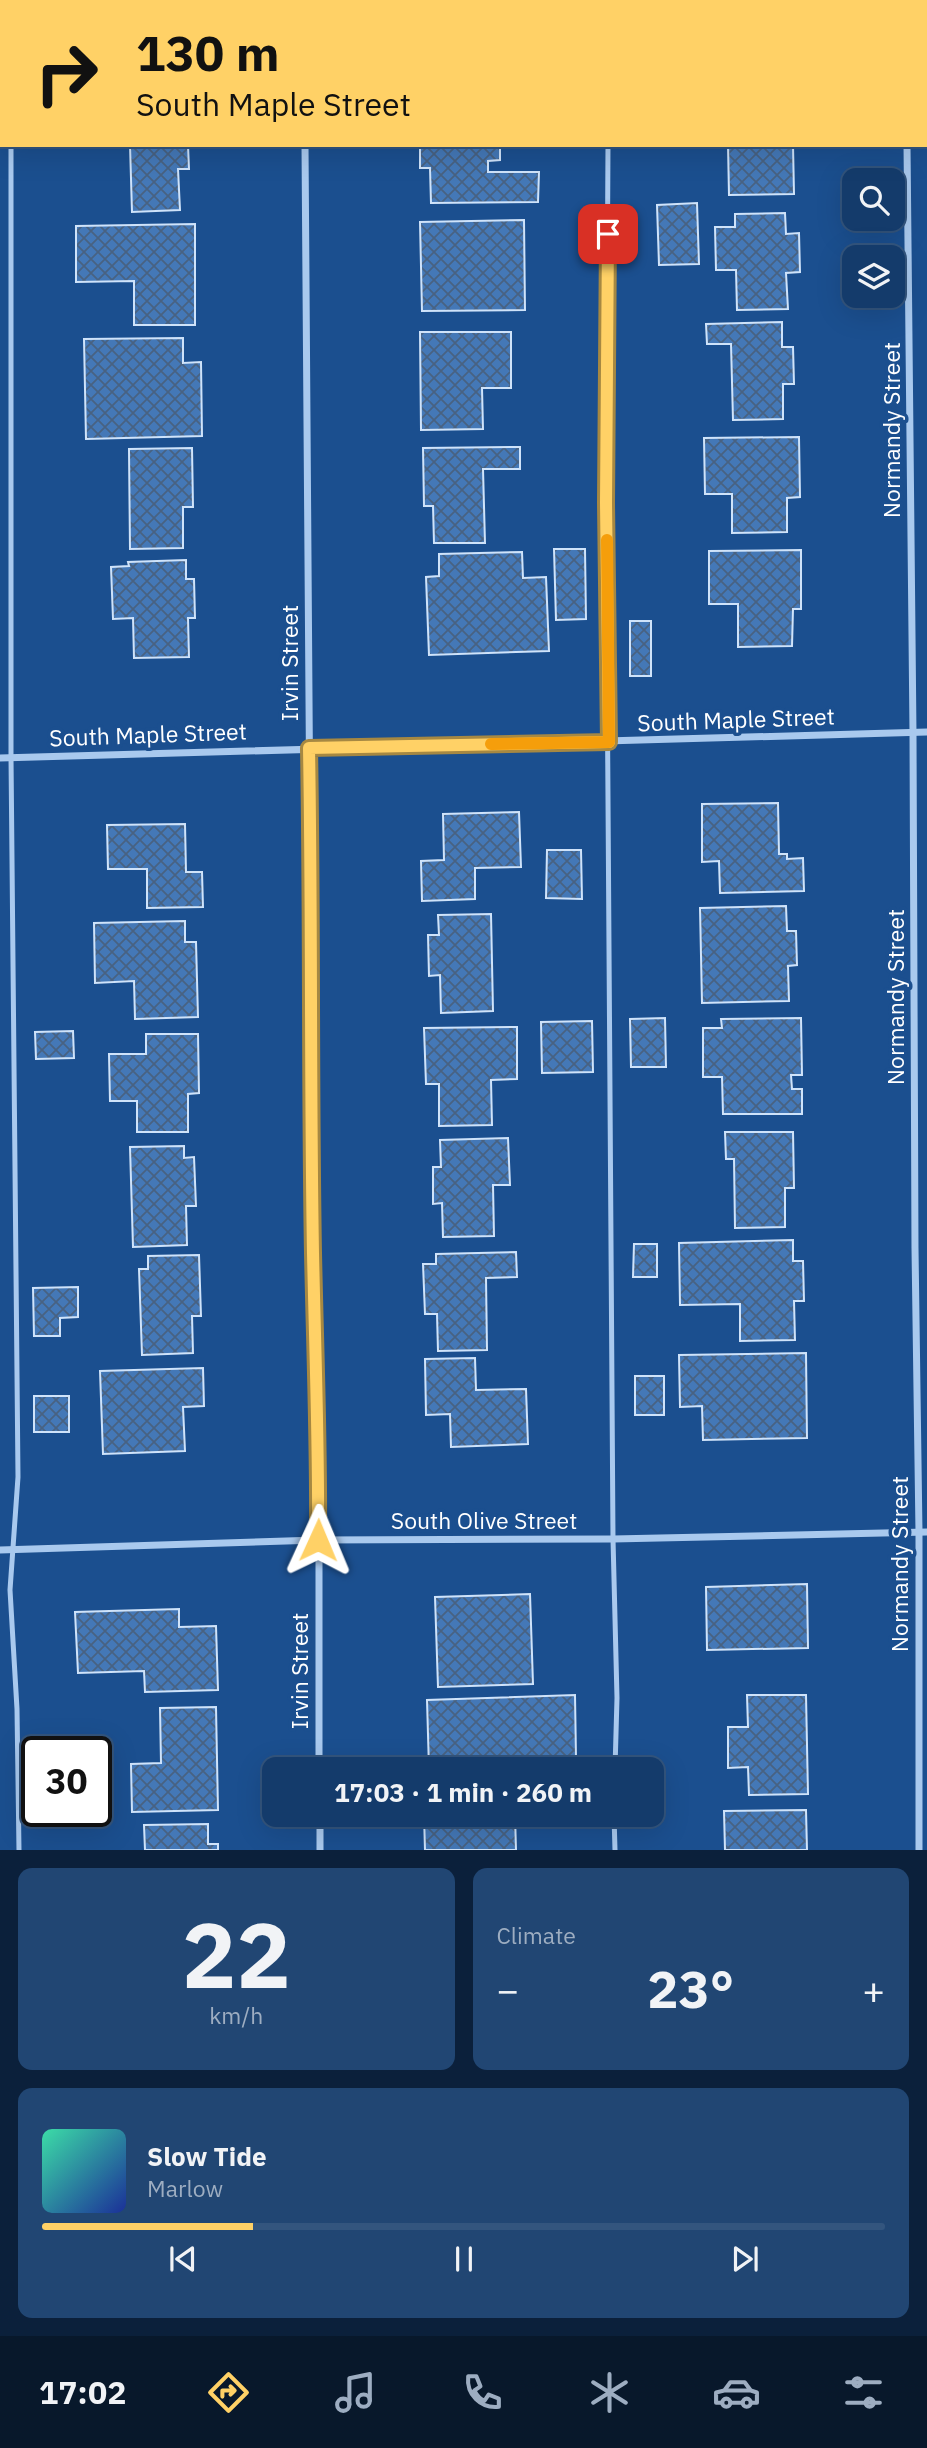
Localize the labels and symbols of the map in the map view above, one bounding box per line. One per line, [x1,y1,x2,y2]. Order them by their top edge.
pin [578,204,638,264]
street label: Normandy Street [876,342,906,518]
street label: Irvin Street [274,605,304,721]
street label: South Maple Street [637,701,835,737]
street label: South Maple Street [49,716,247,752]
street label: Normandy Street [880,909,910,1085]
street label: Normandy Street [884,1476,914,1652]
position arrow [281,1503,355,1577]
street label: South Olive Street [391,1505,577,1535]
street label: Irvin Street [284,1613,314,1729]
speed limit sign: 30 [21,1736,112,1827]

